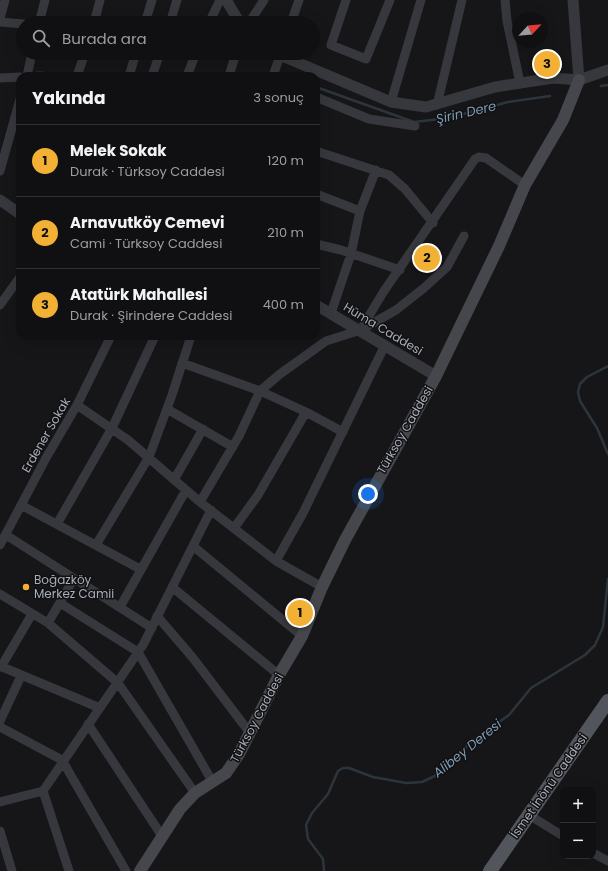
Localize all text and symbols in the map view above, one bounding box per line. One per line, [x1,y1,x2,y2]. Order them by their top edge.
north arrow [512,12,548,48]
search box [16,16,320,60]
icon: search [30,27,52,49]
text: Burada ara [62,28,147,49]
pin: 3 [534,49,560,79]
text: Yakında [32,86,105,110]
text: 3 sonuç [253,88,304,107]
water label: Şirin Dere [434,96,498,129]
text: Melek Sokak [70,140,167,161]
text: 1 [43,151,47,170]
text: 120 m [267,151,304,170]
text: Durak · Türksoy Caddesi [70,162,225,181]
text: Arnavutköy Cemevi [70,212,224,233]
text: 2 [41,223,49,242]
text: 210 m [267,223,304,242]
text: Cami · Türksoy Caddesi [70,234,222,253]
pin: 2 [414,243,440,273]
text: Atatürk Mahallesi [70,284,208,305]
text: 3 [41,295,49,314]
text: 400 m [263,295,304,314]
street label: Hüma Caddesi [340,298,426,359]
text: Durak · Şirindere Caddesi [70,306,232,325]
street label: Türksoy Caddesi [372,383,437,477]
street label: Erdener Sokak [17,393,74,475]
your location [358,484,378,504]
place label: Boğazköy Merkez Camii [34,571,114,602]
marker: Boğazköy Merkez Camii [21,582,31,592]
pin: 1 [287,598,313,628]
street label: Türksoy Caddesi [226,670,287,765]
water label: Alibey Deresi [428,714,506,783]
street label: İsmet İnönü Caddesi [506,730,591,841]
map controls [560,787,596,859]
button: + [560,787,596,823]
button: − [560,823,596,859]

